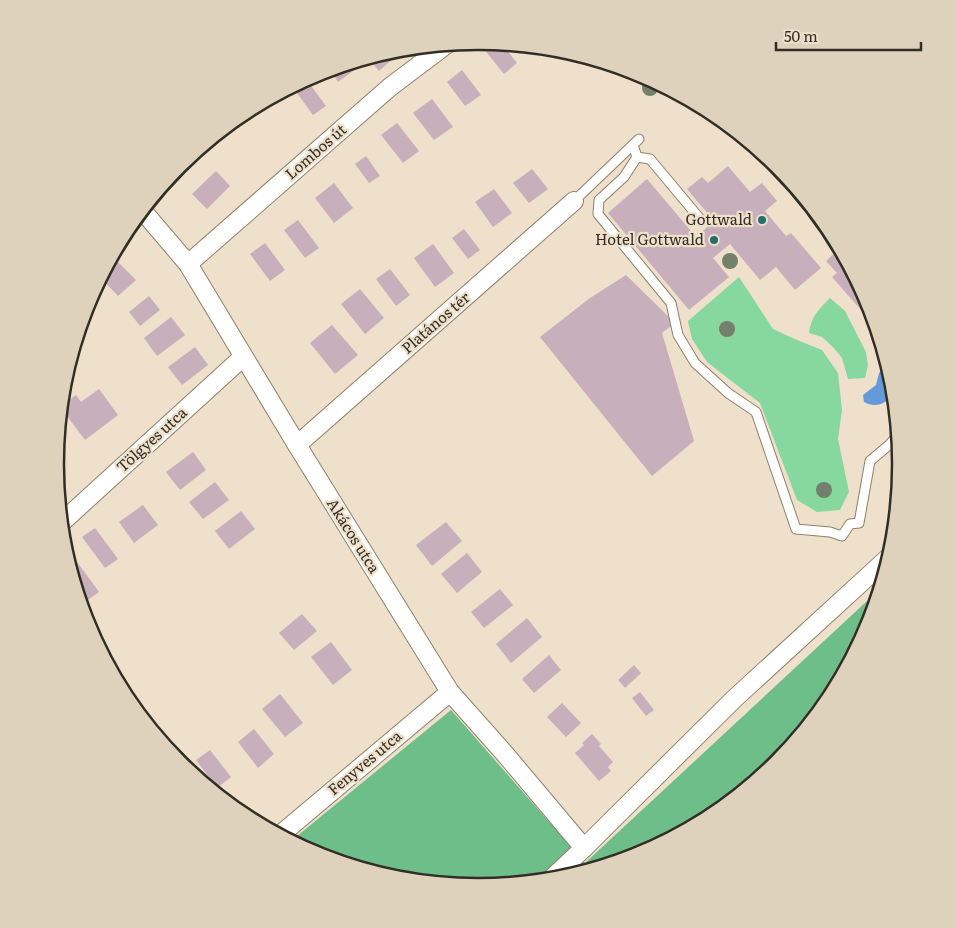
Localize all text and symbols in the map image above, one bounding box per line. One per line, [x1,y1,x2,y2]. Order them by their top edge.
scale bar [776,20,921,52]
text: 50 m [784,24,818,47]
street label: Lombos út [279,118,351,184]
place label: Gottwald [685,207,752,230]
marker: Gottwald [756,214,768,226]
place label: Hotel Gottwald [595,227,704,250]
marker: Hotel Gottwald [708,234,720,246]
street label: Platános tér [396,285,474,358]
street label: Tölgyes utca [111,400,192,477]
street label: Akácos utca [322,493,387,578]
street label: Fenyves utca [322,723,407,800]

